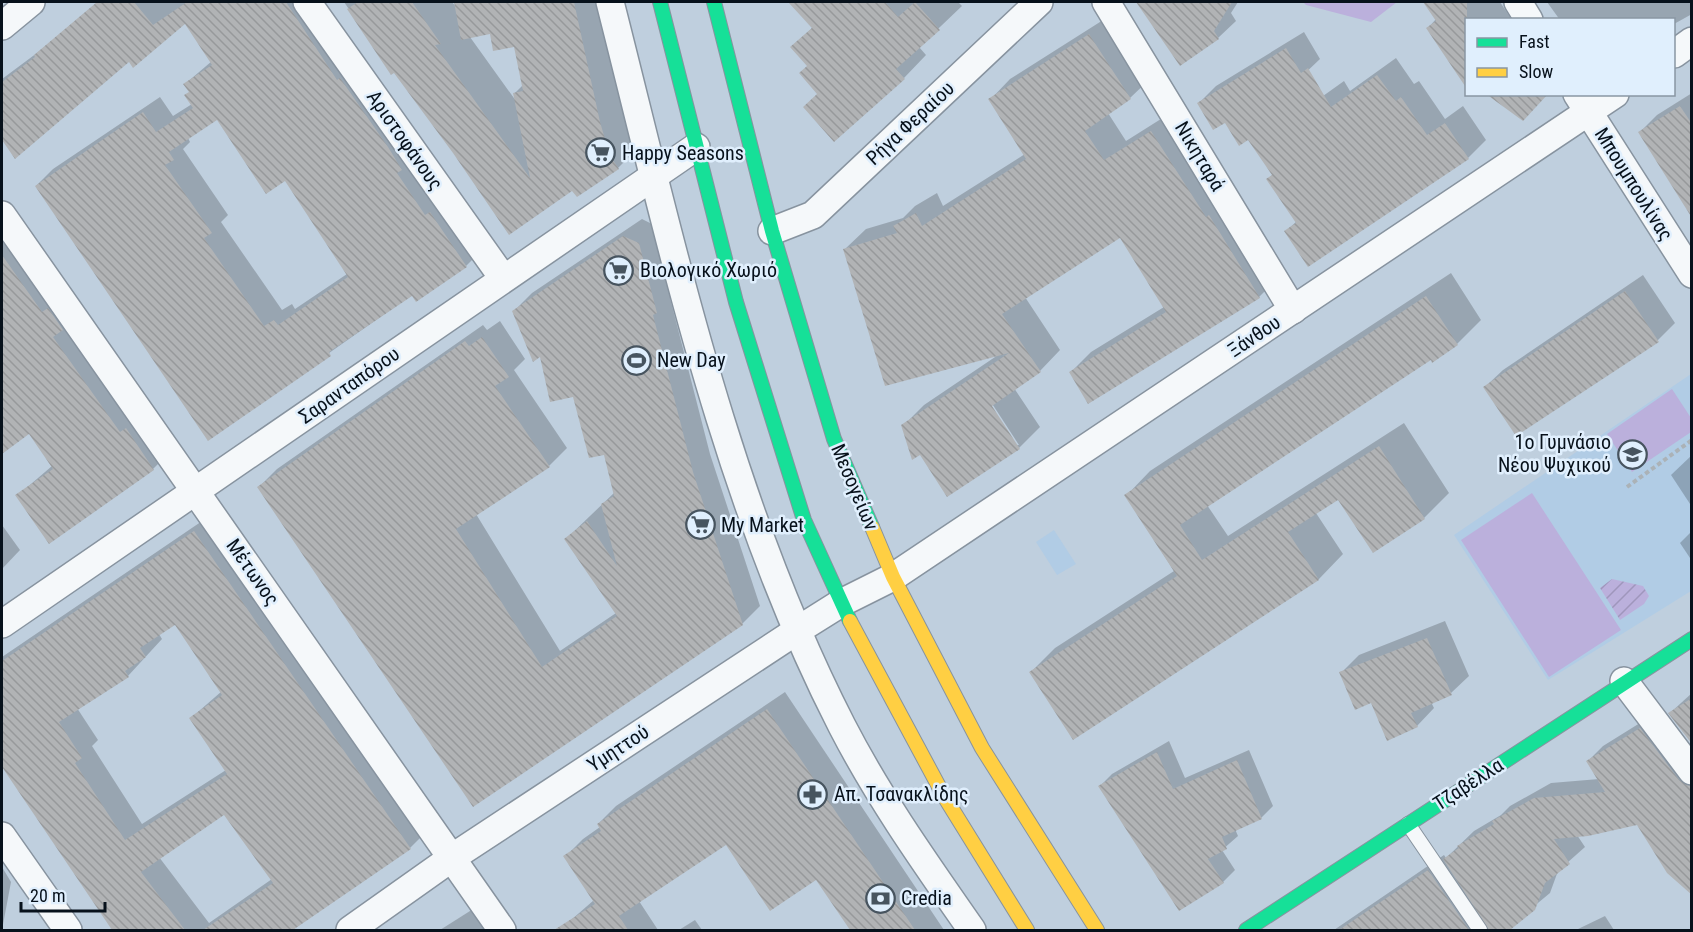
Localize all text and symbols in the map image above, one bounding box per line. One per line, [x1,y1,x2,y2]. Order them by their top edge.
legend [1465,18,1675,96]
text: Fast [1519,31,1550,52]
text: Slow [1519,61,1554,82]
street label: Ρήγα Φεραίου [861,76,959,170]
street label: Αριστοφάνους [362,86,448,194]
street label: Νικηταρά [1170,117,1230,195]
street label: Μπουμπουλίνας [1590,123,1678,245]
supermarket icon: Happy Seasons [585,137,617,169]
place label: Happy Seasons [622,141,744,165]
supermarket icon: Βιολογικό Χωριό [603,254,635,286]
place label: Βιολογικό Χωριό [640,258,777,282]
street label: Ξάνθου [1223,310,1285,362]
street label: Σαρανταπόρου [294,341,404,429]
sports icon: New Day [620,344,652,376]
place label: New Day [657,348,726,372]
place label: 1ο Γυμνάσιο Νέου Ψυχικού [1498,430,1611,477]
school or university icon: 1ο Γυμνάσιο Νέου Ψυχικού [1616,438,1648,470]
street label: Μεσογείων [826,440,884,534]
supermarket icon: My Market [684,509,716,541]
place label: My Market [721,513,804,537]
street label: Μέτωνος [221,534,285,610]
street label: Υμηττού [583,719,653,777]
street label: Τζαβέλλα [1429,753,1508,815]
pharmacy icon: Απ. Τσανακλίδης [797,778,829,810]
place label: Απ. Τσανακλίδης [834,782,968,806]
scale bar [21,875,105,913]
bank icon: Credia [864,882,896,914]
text: 20 m [30,885,65,906]
place label: Credia [901,886,952,910]

